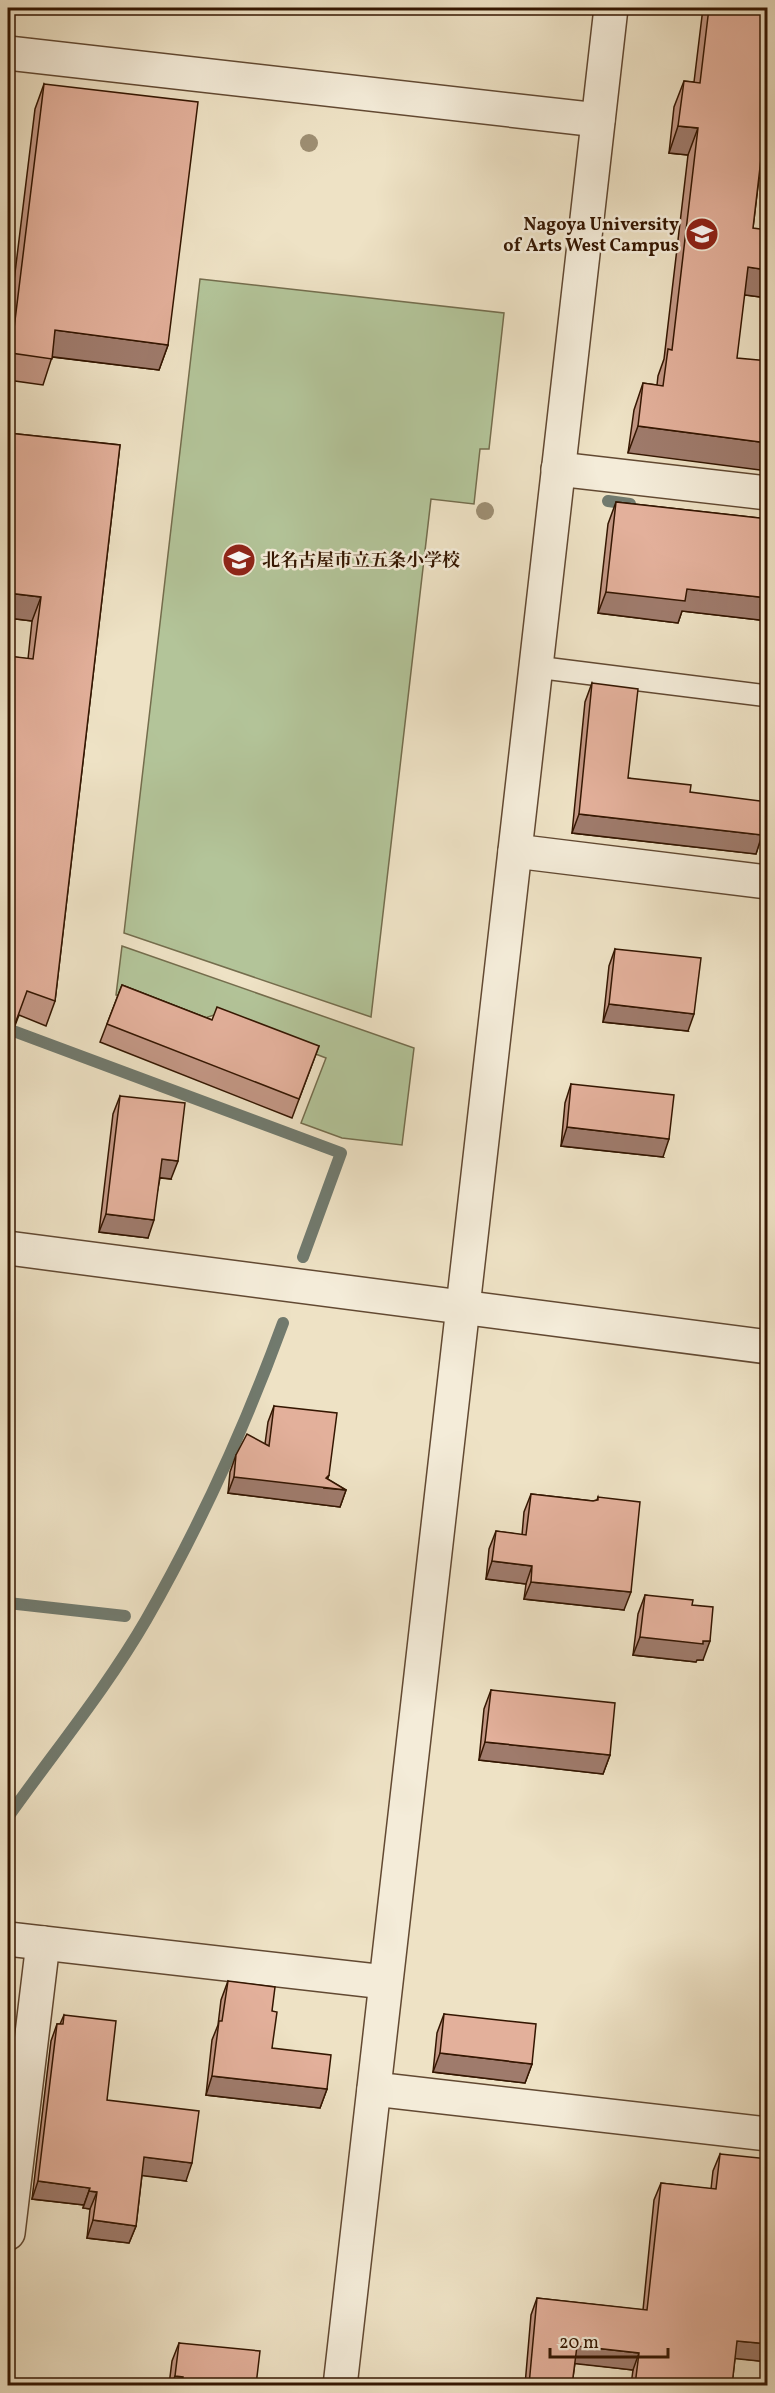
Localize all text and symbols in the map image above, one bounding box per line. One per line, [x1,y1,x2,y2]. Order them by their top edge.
place label: Nagoya University of Arts West Campus [503,213,679,259]
school or university icon: Nagoya University of Arts West Campus [684,216,720,252]
school or university icon: 北名古屋市立五条小学校 [221,542,257,578]
place label: 北名古屋市立五条小学校 [262,549,460,574]
scale bar [550,2321,668,2359]
text: 20 m [559,2331,599,2356]

